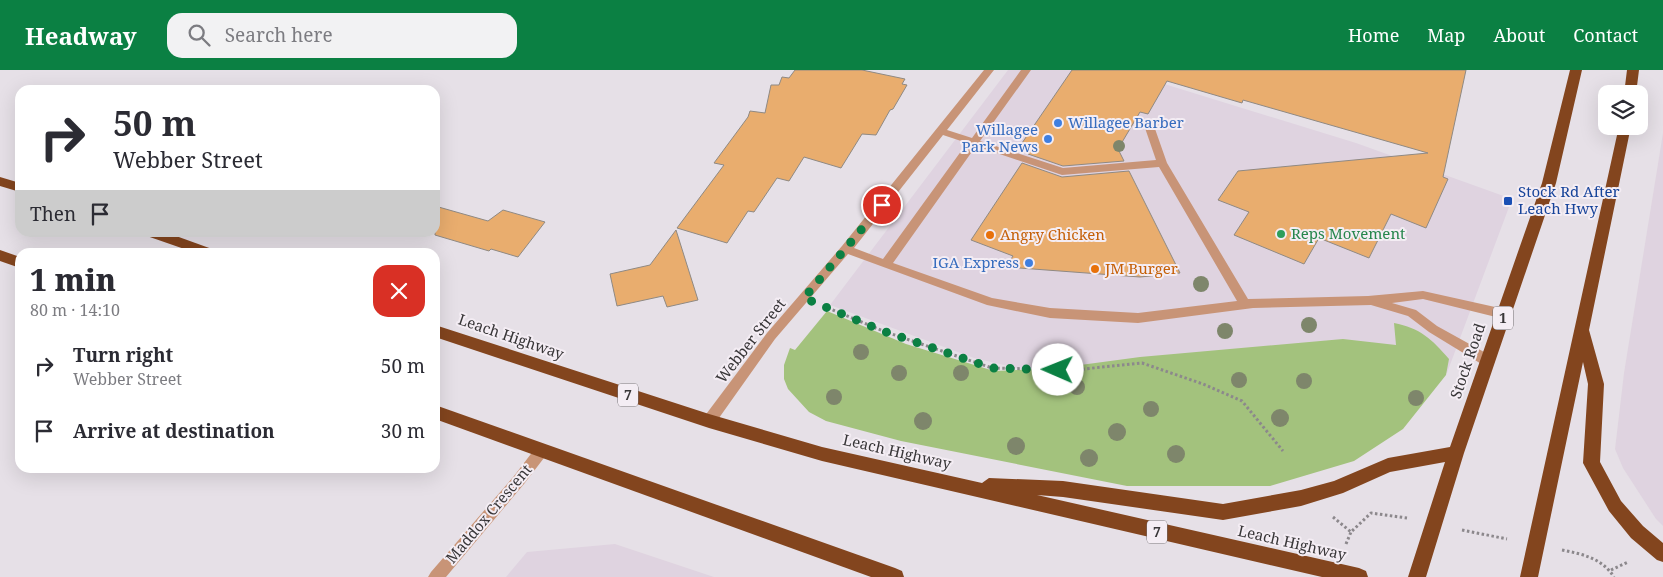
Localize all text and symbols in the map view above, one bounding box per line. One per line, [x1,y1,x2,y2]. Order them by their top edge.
search box [167,13,517,58]
text: Headway [25,19,137,52]
icon: search [185,21,213,49]
text: Search here [225,22,333,48]
text: Home [1348,23,1399,47]
text: Map [1427,23,1465,47]
text: About [1493,23,1545,47]
text: Contact [1573,23,1638,47]
map controls [1598,85,1648,135]
button: layers [1598,85,1648,135]
text: 50 m [113,99,196,146]
icon: right [30,105,95,170]
place label: Willagee Barber [1068,112,1184,132]
marker: Willagee Barber [1052,117,1064,129]
place label: Willagee Park News [962,119,1038,156]
marker: Willagee Park News [1042,133,1054,145]
text: Webber Street [113,144,263,174]
place label: Stock Rd After Leach Hwy [1518,181,1620,218]
pin [861,184,903,226]
icon: arrive [868,191,896,219]
marker: Stock Rd After Leach Hwy [1502,195,1514,207]
icon: arrive [86,200,114,228]
text: Then [30,201,76,227]
place label: Reps Movement [1291,223,1405,243]
place label: Angry Chicken [1000,224,1105,244]
marker: Reps Movement [1275,228,1287,240]
marker: Angry Chicken [984,229,996,241]
place label: IGA Express [932,252,1019,272]
marker: IGA Express [1023,257,1035,269]
place label: JM Burger [1104,258,1178,278]
text: 1 min [30,259,116,300]
marker: JM Burger [1089,263,1101,275]
button: close [373,265,425,317]
street label: Webber Street [711,294,790,387]
text: 80 m · 14:10 [30,299,120,321]
road number: 1 [1493,307,1513,330]
street label: Leach Highway [456,309,567,364]
street label: Stock Road [1445,320,1489,401]
text: Turn right [73,342,173,368]
position arrow [1031,343,1083,395]
icon: right [30,352,58,380]
text: 50 m [381,353,425,379]
text: Webber Street [73,368,182,390]
road number: 7 [618,384,638,406]
icon: arrive [30,417,58,445]
text: Arrive at destination [73,418,275,444]
text: 30 m [381,418,425,444]
street label: Leach Highway [841,429,954,473]
street label: Maddox Crescent [441,460,536,567]
street label: Leach Highway [1236,520,1349,564]
road number: 7 [1147,521,1167,544]

